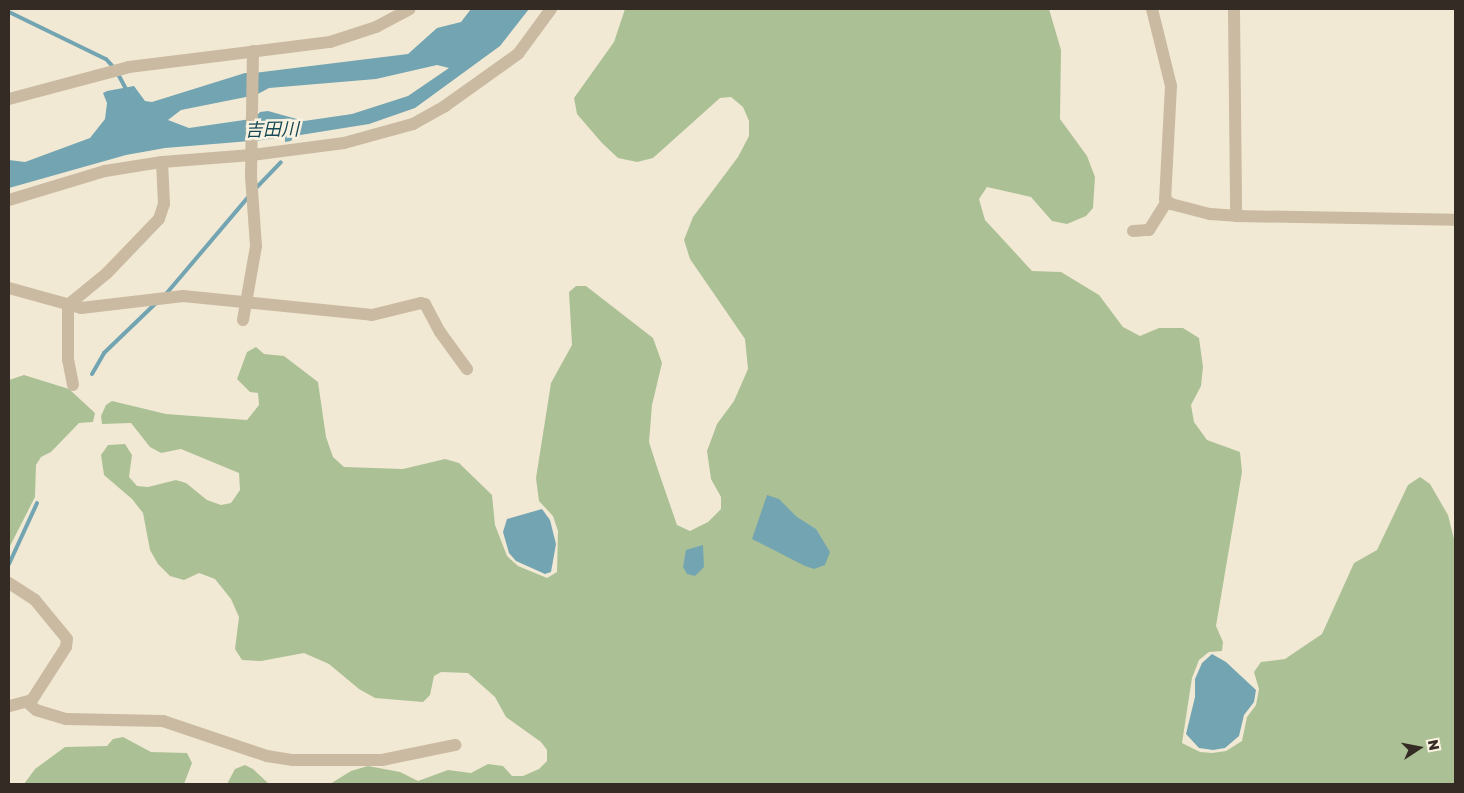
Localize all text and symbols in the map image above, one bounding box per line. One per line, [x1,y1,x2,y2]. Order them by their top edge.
water label: 吉田川 [245,118,299,140]
north arrow [1394,723,1444,773]
text: N [1425,738,1444,752]

